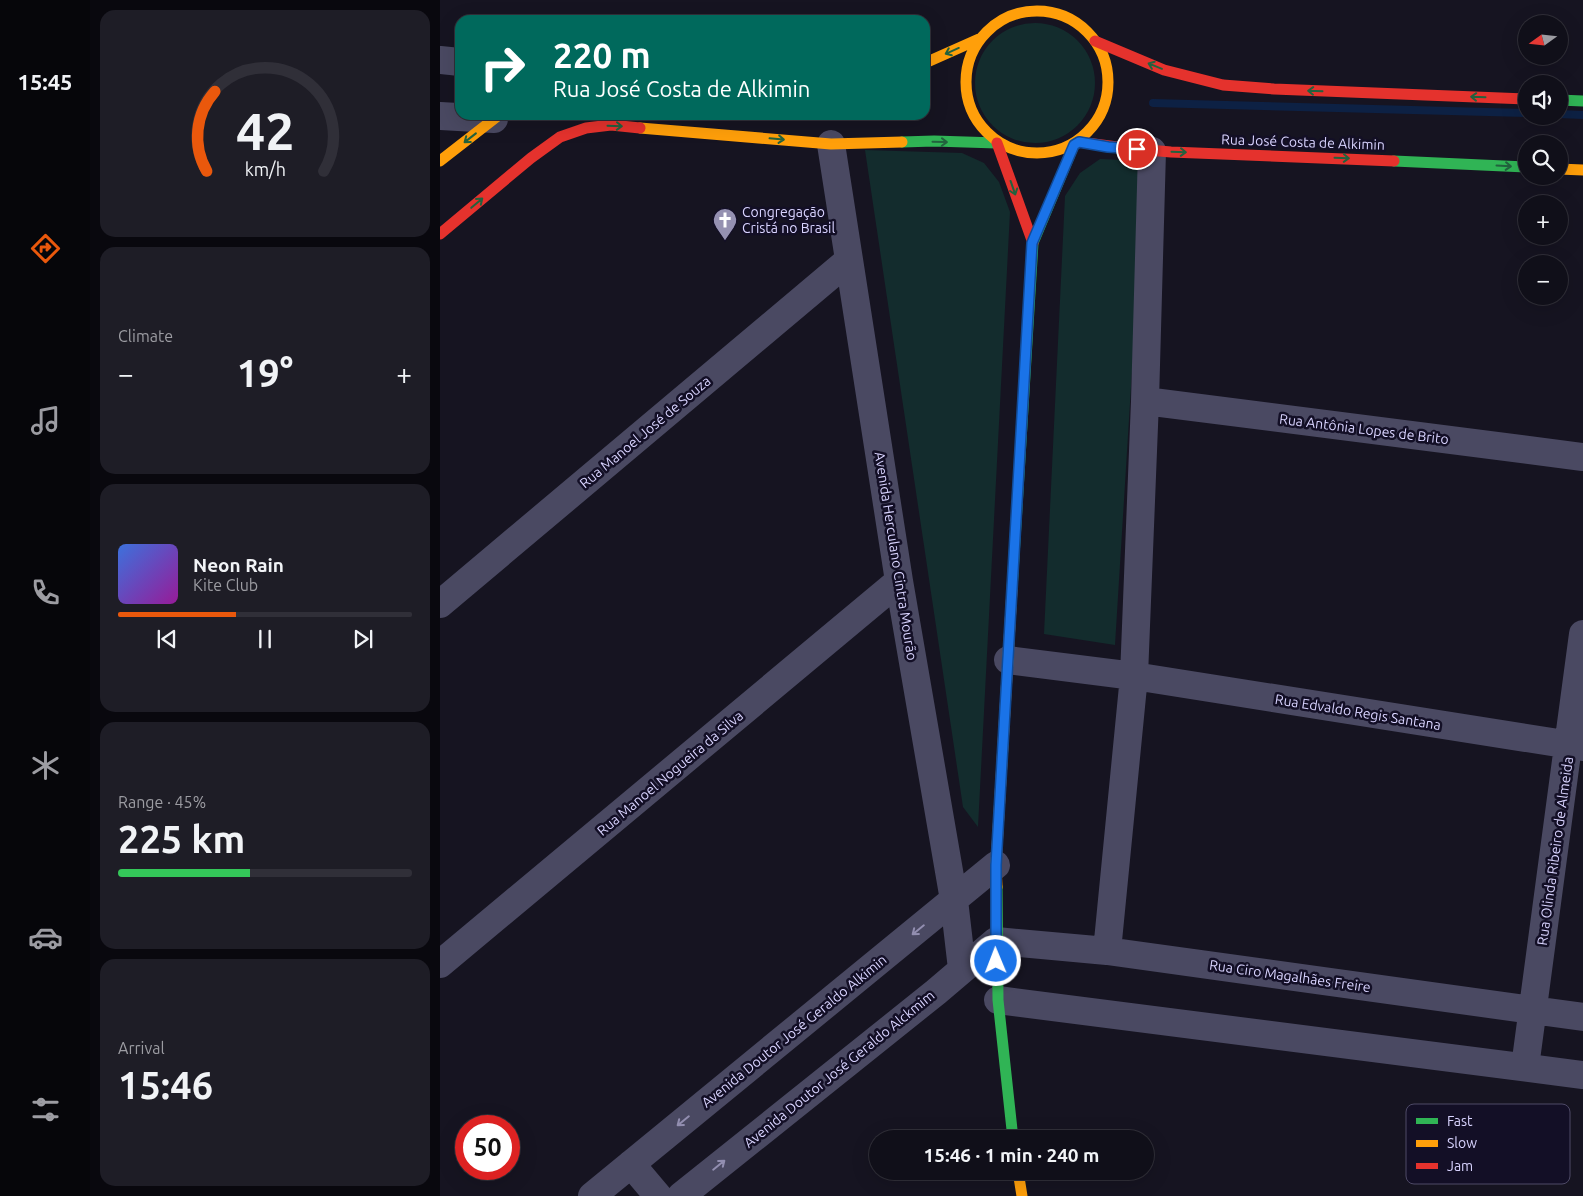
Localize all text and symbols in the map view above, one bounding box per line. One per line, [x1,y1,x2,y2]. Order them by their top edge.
north arrow [1518,15,1568,65]
map controls [1518,15,1568,305]
icon: right [470,35,535,100]
text: 220 m [553,35,651,75]
one-way arrow [945,47,960,57]
one-way arrow [1148,61,1163,70]
text: 15:45 [17,69,73,94]
button: sound [1518,75,1568,125]
text: Rua José Costa de Alkimin [553,76,810,101]
one-way arrow [1307,86,1323,95]
one-way arrow [1470,92,1486,102]
text: 42 [236,102,294,160]
one-way arrow [607,121,623,130]
pin [1116,128,1158,170]
street label: Rua José Costa de Alkimin [1221,131,1385,153]
one-way arrow [463,133,477,143]
one-way arrow [769,135,785,144]
icon: arrive [1123,135,1151,163]
button: search [1518,135,1568,185]
one-way arrow [931,137,947,146]
one-way arrow [1171,147,1187,156]
one-way arrow [1334,153,1350,163]
text: km/h [244,159,286,179]
one-way arrow [1496,162,1512,171]
one-way arrow [1009,180,1018,196]
button: + [1518,195,1568,245]
one-way arrow [471,197,484,208]
place label: Congregação Cristá no Brasil [742,204,835,236]
church icon: Congregação Cristá no Brasil [712,207,738,241]
icon: directions [28,231,63,266]
button: − [1518,255,1568,305]
text: Climate [118,327,173,345]
text: 19° [237,352,293,394]
text: − [118,358,134,389]
text: + [396,358,412,389]
street label: Rua Manoel José de Souza [576,373,714,491]
icon: music [28,403,63,438]
street label: Rua Antônia Lopes de Brito [1278,411,1450,447]
street label: Avenida Herculano Cintra Mourão [872,450,920,662]
text: Neon Rain [193,554,284,576]
icon: phone [28,575,63,610]
text: Kite Club [193,576,258,594]
icon: previous [153,625,181,653]
icon: pause [251,625,279,653]
icon: next [349,625,377,653]
street label: Rua Edvaldo Regis Santana [1274,691,1442,733]
street label: Rua Manoel Nogueira da Silva [594,707,746,839]
icon: climate [28,748,63,783]
street label: Rua Olinda Ribeiro de Almeida [1534,756,1576,946]
text: Range · 45% [118,793,206,811]
text: 225 km [118,818,245,860]
icon: car [28,920,63,955]
one-way arrow [911,924,924,935]
position arrow [969,934,1021,986]
street label: Avenida Doutor José Geraldo Alkimin [698,951,890,1111]
street label: Rua Ciro Magalhães Freire [1208,957,1372,995]
street label: Avenida Doutor José Geraldo Alckmim [741,987,937,1151]
text: Arrival [118,1039,165,1057]
text: 15:46 [118,1064,213,1106]
icon: filters [28,1092,63,1127]
legend [1406,1104,1570,1184]
text: Fast [1447,1113,1473,1129]
speed limit sign: 50 [455,1115,520,1180]
one-way arrow [677,1116,690,1127]
text: Slow [1447,1135,1477,1151]
text: 15:46 · 1 min · 240 m [924,1144,1099,1166]
text: Jam [1447,1158,1473,1174]
one-way arrow [713,1160,726,1171]

